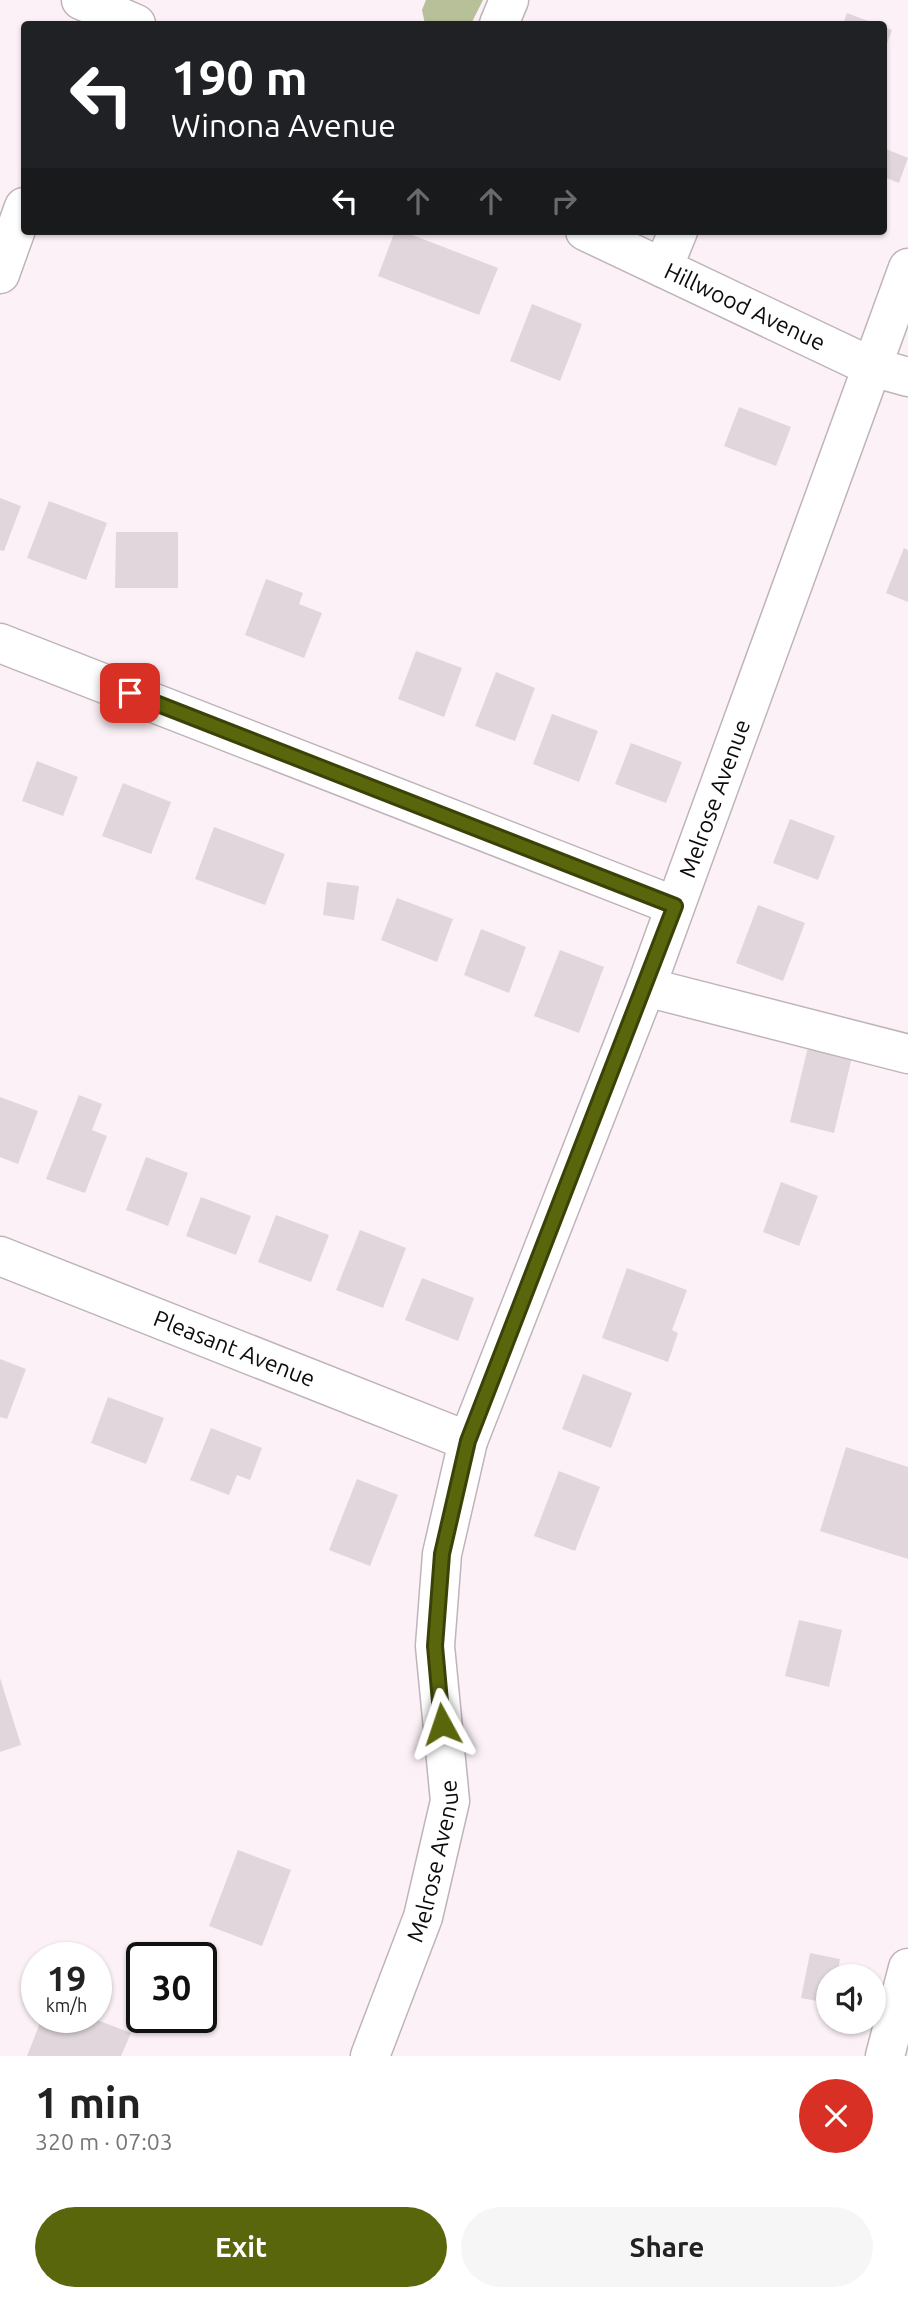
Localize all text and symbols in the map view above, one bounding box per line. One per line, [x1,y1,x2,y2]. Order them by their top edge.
icon: left [56,49,147,140]
text: 190 m [171,49,308,104]
text: Winona Avenue [171,107,396,143]
icon: left [326,182,364,220]
icon: ahead [399,182,437,220]
icon: ahead [472,182,510,220]
icon: right [545,182,583,220]
street label: Hillwood Avenue [661,258,829,355]
pin [100,663,160,723]
icon: arrive [111,674,149,712]
street label: Melrose Avenue [674,716,754,881]
street label: Pleasant Avenue [150,1305,319,1391]
position arrow [405,1687,479,1761]
street label: Melrose Avenue [402,1779,462,1946]
speed limit sign: 30 [126,1942,217,2033]
text: 19 [47,1958,86,1998]
map controls [816,1964,886,2034]
button: sound [816,1964,886,2034]
text: km/h [46,1995,87,2015]
text: 1 min [35,2079,141,2126]
button: close [799,2079,873,2153]
text: 320 m · 07:03 [35,2129,173,2154]
button: Exit [35,2207,447,2287]
button: Share [461,2207,873,2287]

